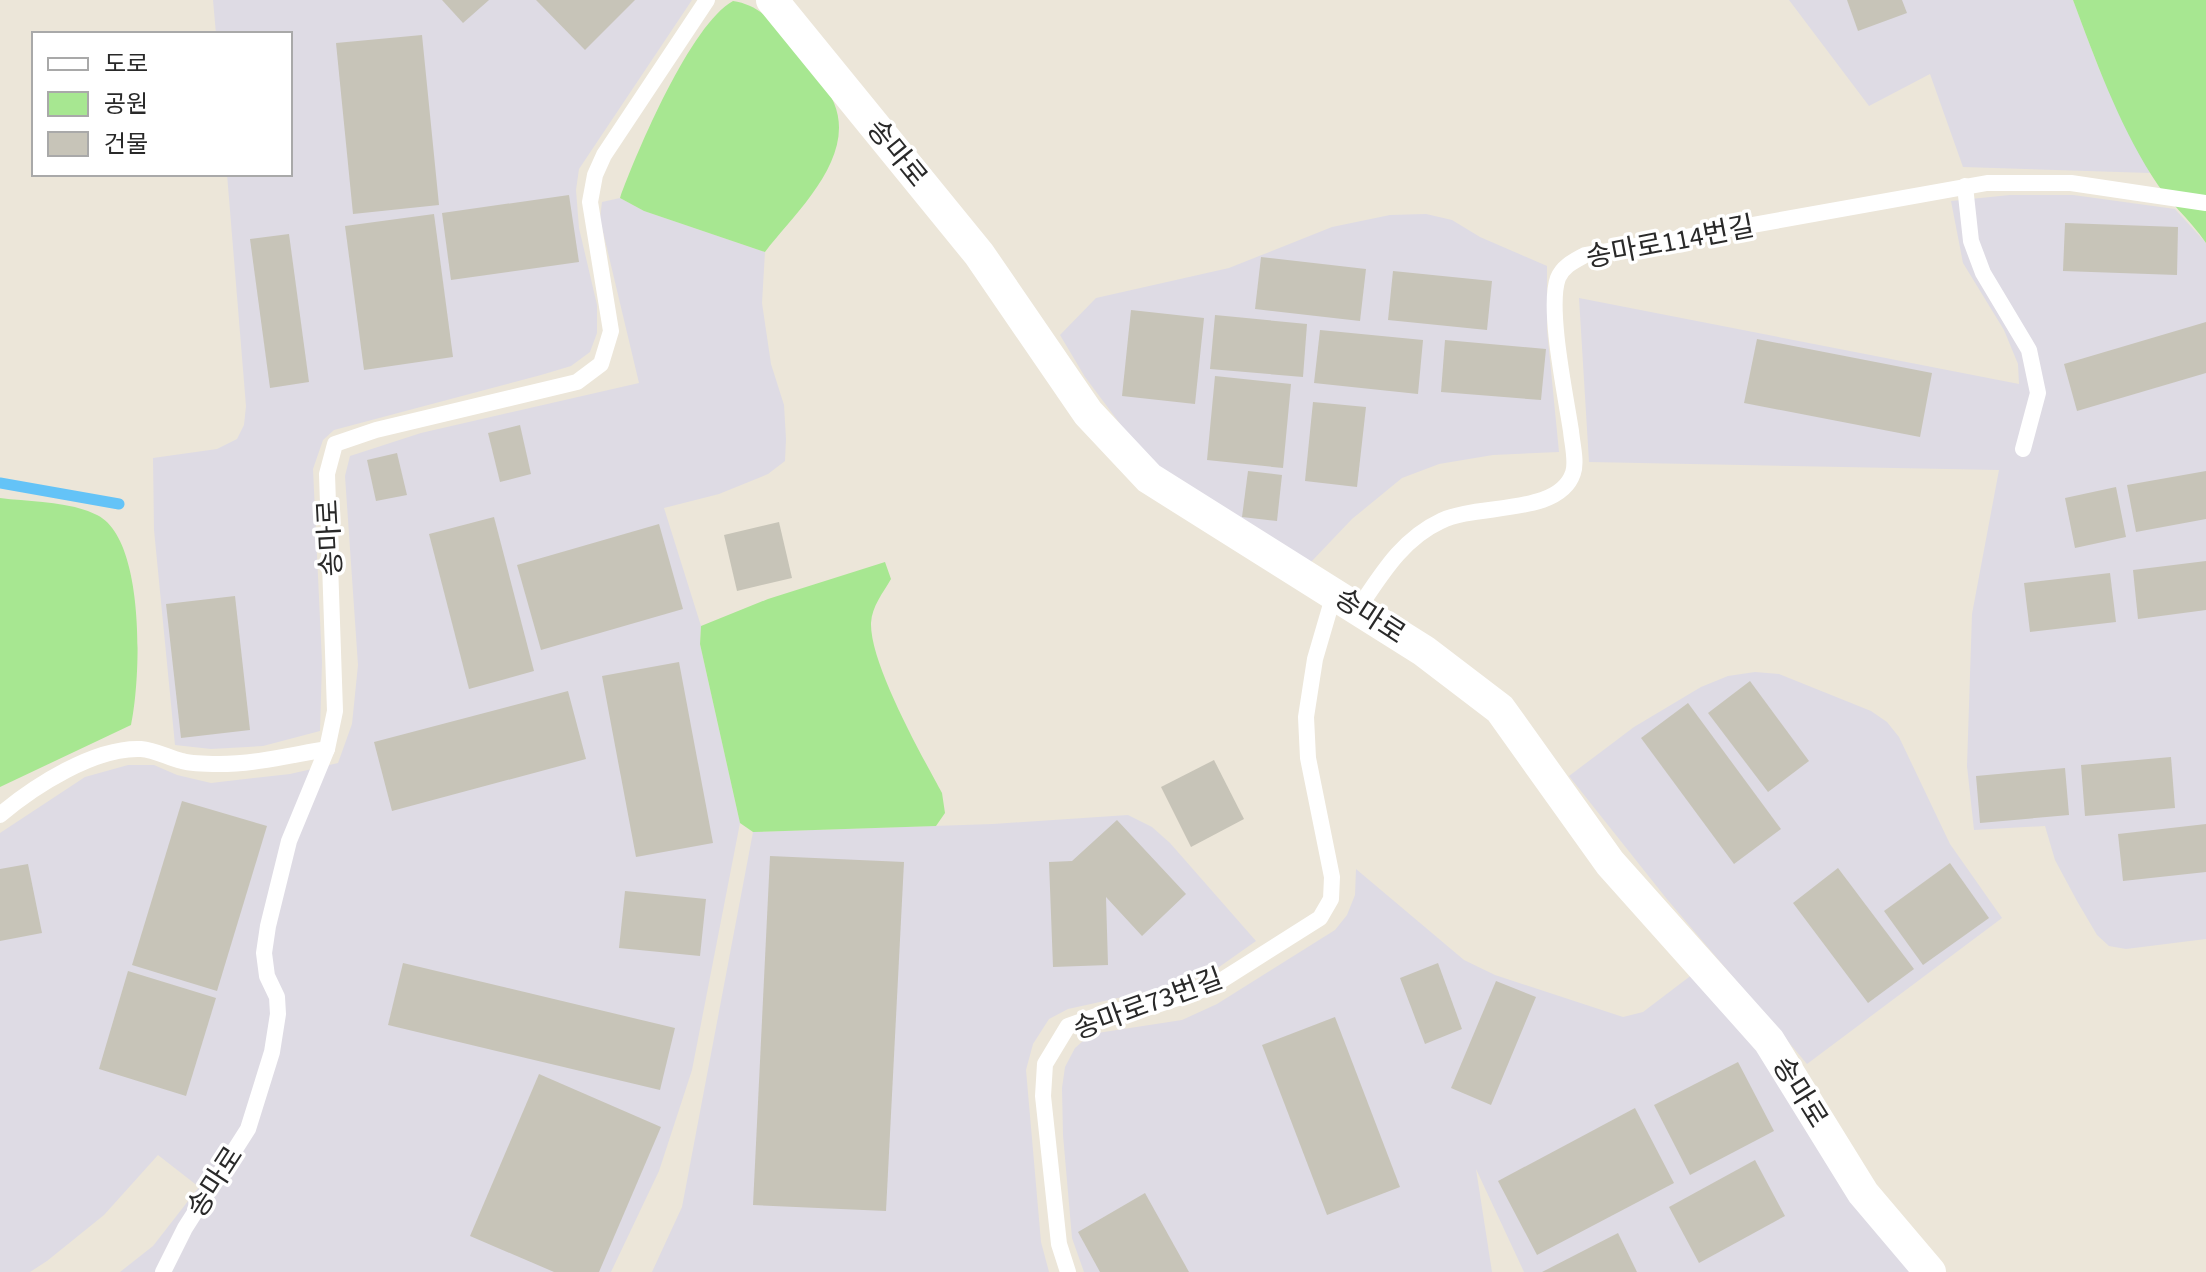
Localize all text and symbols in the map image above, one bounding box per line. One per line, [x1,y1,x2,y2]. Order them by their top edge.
legend [32,32,292,176]
text: 도로 [104,47,148,82]
text: 공원 [104,87,148,122]
street label: 송마로 [857,110,937,196]
text: 건물 [104,127,148,162]
street label: 송마로114번길 [1582,206,1758,278]
street label: 송마로 [308,498,352,578]
street label: 송마로 [1327,578,1413,654]
street label: 송마로73번길 [1068,958,1228,1050]
street label: 송마로 [1763,1049,1837,1135]
street label: 송마로 [177,1139,253,1225]

